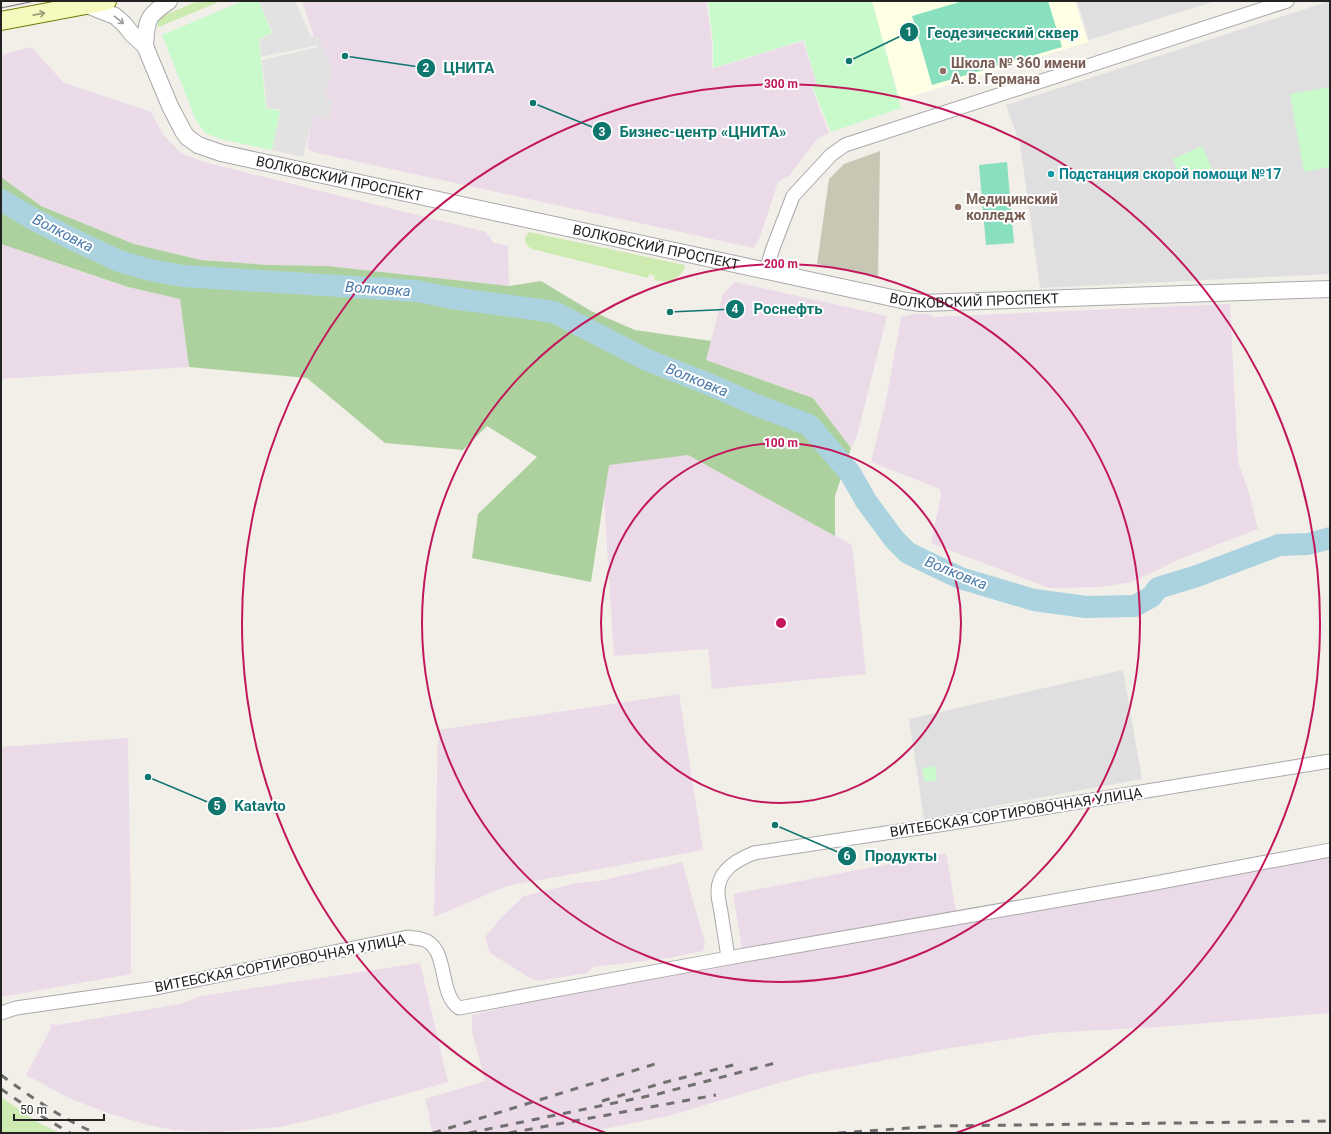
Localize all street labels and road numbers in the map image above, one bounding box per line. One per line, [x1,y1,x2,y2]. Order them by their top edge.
street label: ВОЛКОВСКИЙ ПРОСПЕКТ [255,153,425,204]
street label: ВОЛКОВСКИЙ ПРОСПЕКТ [571,221,741,273]
street label: ВОЛКОВСКИЙ ПРОСПЕКТ [888,290,1060,311]
street label: ВИТЕБСКАЯ СОРТИРОВОЧНАЯ УЛИЦА [889,784,1143,840]
street label: ВИТЕБСКАЯ СОРТИРОВОЧНАЯ УЛИЦА [153,931,407,995]

